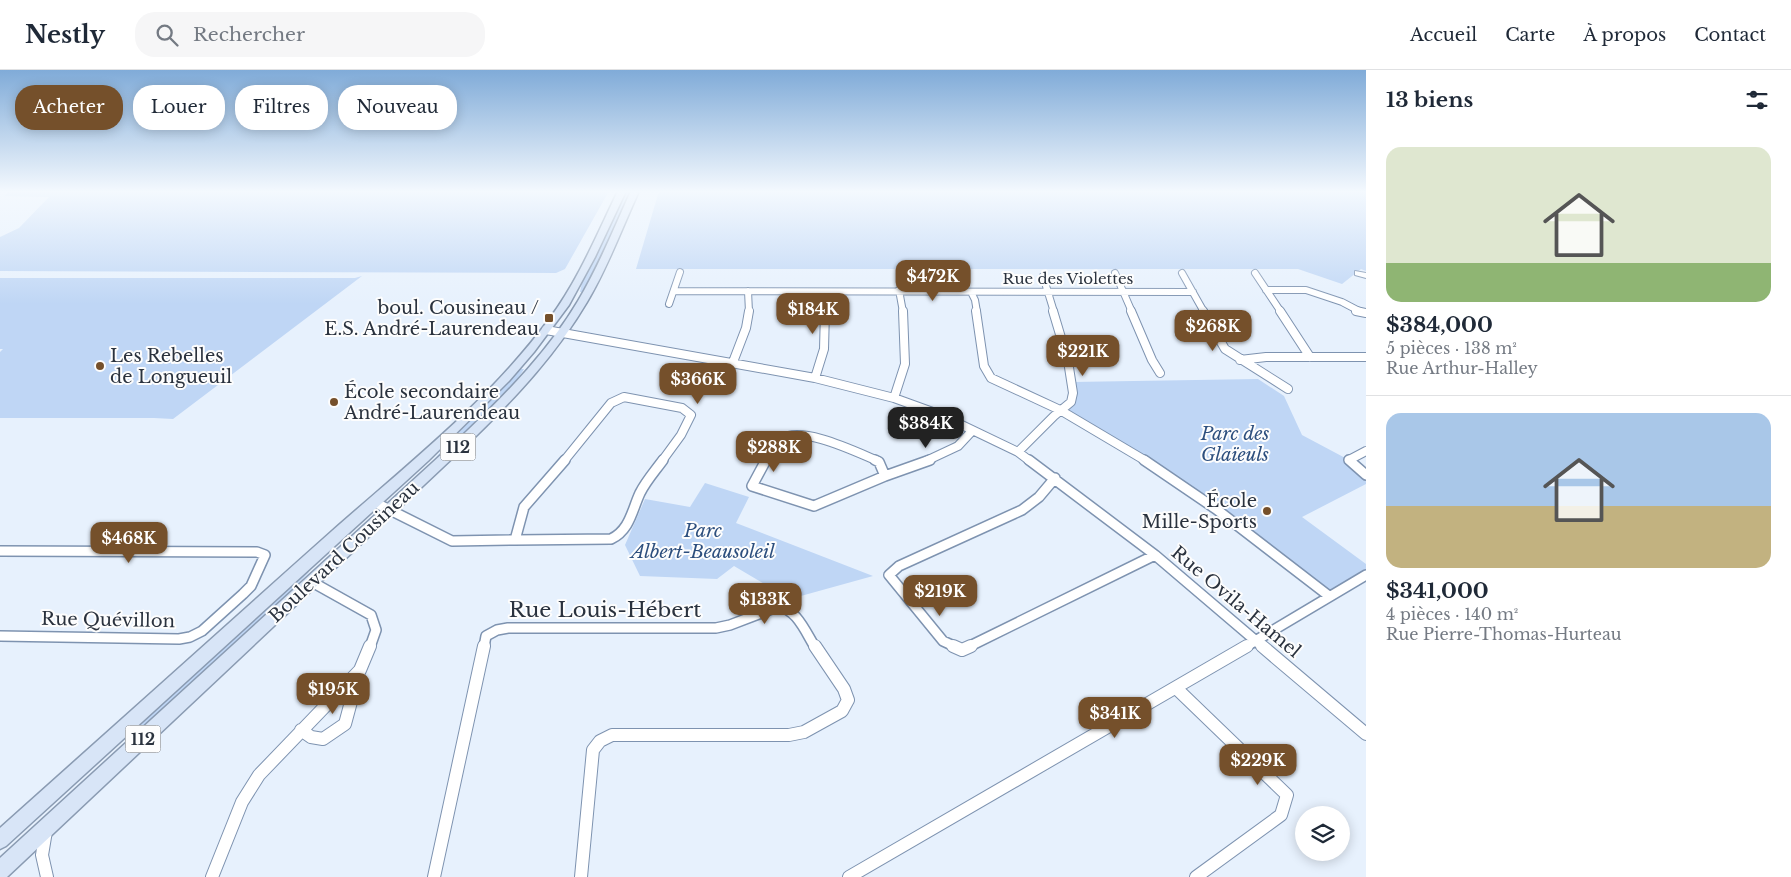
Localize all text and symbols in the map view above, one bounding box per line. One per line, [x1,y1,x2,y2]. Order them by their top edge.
search box [135,12,485,57]
text: Nestly [25,20,105,49]
icon: search [153,21,181,49]
text: Rechercher [193,23,305,46]
text: Accueil [1410,24,1477,46]
text: Carte [1505,24,1555,46]
text: À propos [1583,24,1666,46]
text: Contact [1694,24,1766,46]
chip: Acheter [15,85,123,130]
chip: Louer [133,85,225,130]
chip: Filtres [235,85,328,130]
chip: Nouveau [338,85,457,130]
icon: filters [1743,86,1771,114]
text: 13 biens [1386,87,1473,113]
icon: home [1534,180,1624,270]
pin: $472K [898,260,968,302]
text: $472K [907,266,959,286]
street label: Rue des Violettes [1003,269,1134,288]
pin: $184K [778,292,848,335]
place label: boul. Cousineau / E.S. André-Laurendeau [324,297,539,340]
text: $184K [787,299,839,319]
pin: $268K [1178,310,1248,352]
marker: boul. Cousineau / E.S. André-Laurendeau [543,312,555,324]
text: $384,000 [1386,312,1493,338]
text: $268K [1186,316,1240,336]
pin: $221K [1048,334,1118,377]
text: 5 pièces · 138 m² [1386,338,1517,358]
text: $221K [1057,341,1109,361]
place label: Les Rebelles de Longueuil [110,345,232,388]
text: Rue Arthur-Halley [1386,358,1538,378]
marker: Les Rebelles de Longueuil [94,360,106,372]
pin: $366K [663,362,733,405]
text: $366K [670,369,726,389]
place label: École secondaire André-Laurendeau [343,380,520,424]
marker: École secondaire André-Laurendeau [328,396,340,408]
pin: $384K [891,406,961,449]
text: $384K [899,413,953,433]
park label: Parc des Glaïeuls [1200,423,1269,466]
pin: $288K [739,430,809,473]
road number: 112 [440,434,476,461]
text: $288K [747,437,801,457]
icon: home [1534,445,1624,535]
street label: Boulevard Cousineau [264,477,424,627]
place label: École Mille-Sports [1142,489,1257,533]
marker: École Mille-Sports [1261,505,1273,517]
park label: Parc Albert-Beausoleil [629,520,775,563]
pin: $468K [94,522,164,564]
text: $468K [101,528,157,548]
street label: Rue Ovila-Hamel [1167,542,1305,663]
pin: $219K [905,574,975,617]
text: $341,000 [1386,578,1489,604]
text: $219K [914,581,966,601]
pin: $133K [730,582,800,625]
text: $133K [740,589,790,609]
street label: Rue Louis-Hébert [509,597,701,623]
text: 4 pièces · 140 m² [1386,604,1518,624]
street label: Rue Quévillon [41,608,175,632]
text: Rue Pierre-Thomas-Hurteau [1386,624,1622,644]
pin: $195K [298,672,368,715]
text: $195K [308,679,358,699]
pin: $341K [1080,696,1150,739]
text: $341K [1089,703,1141,723]
road number: 112 [126,726,160,752]
pin: $229K [1223,744,1293,786]
text: $229K [1230,750,1286,770]
map controls [1295,806,1350,861]
button: layers [1295,806,1350,861]

